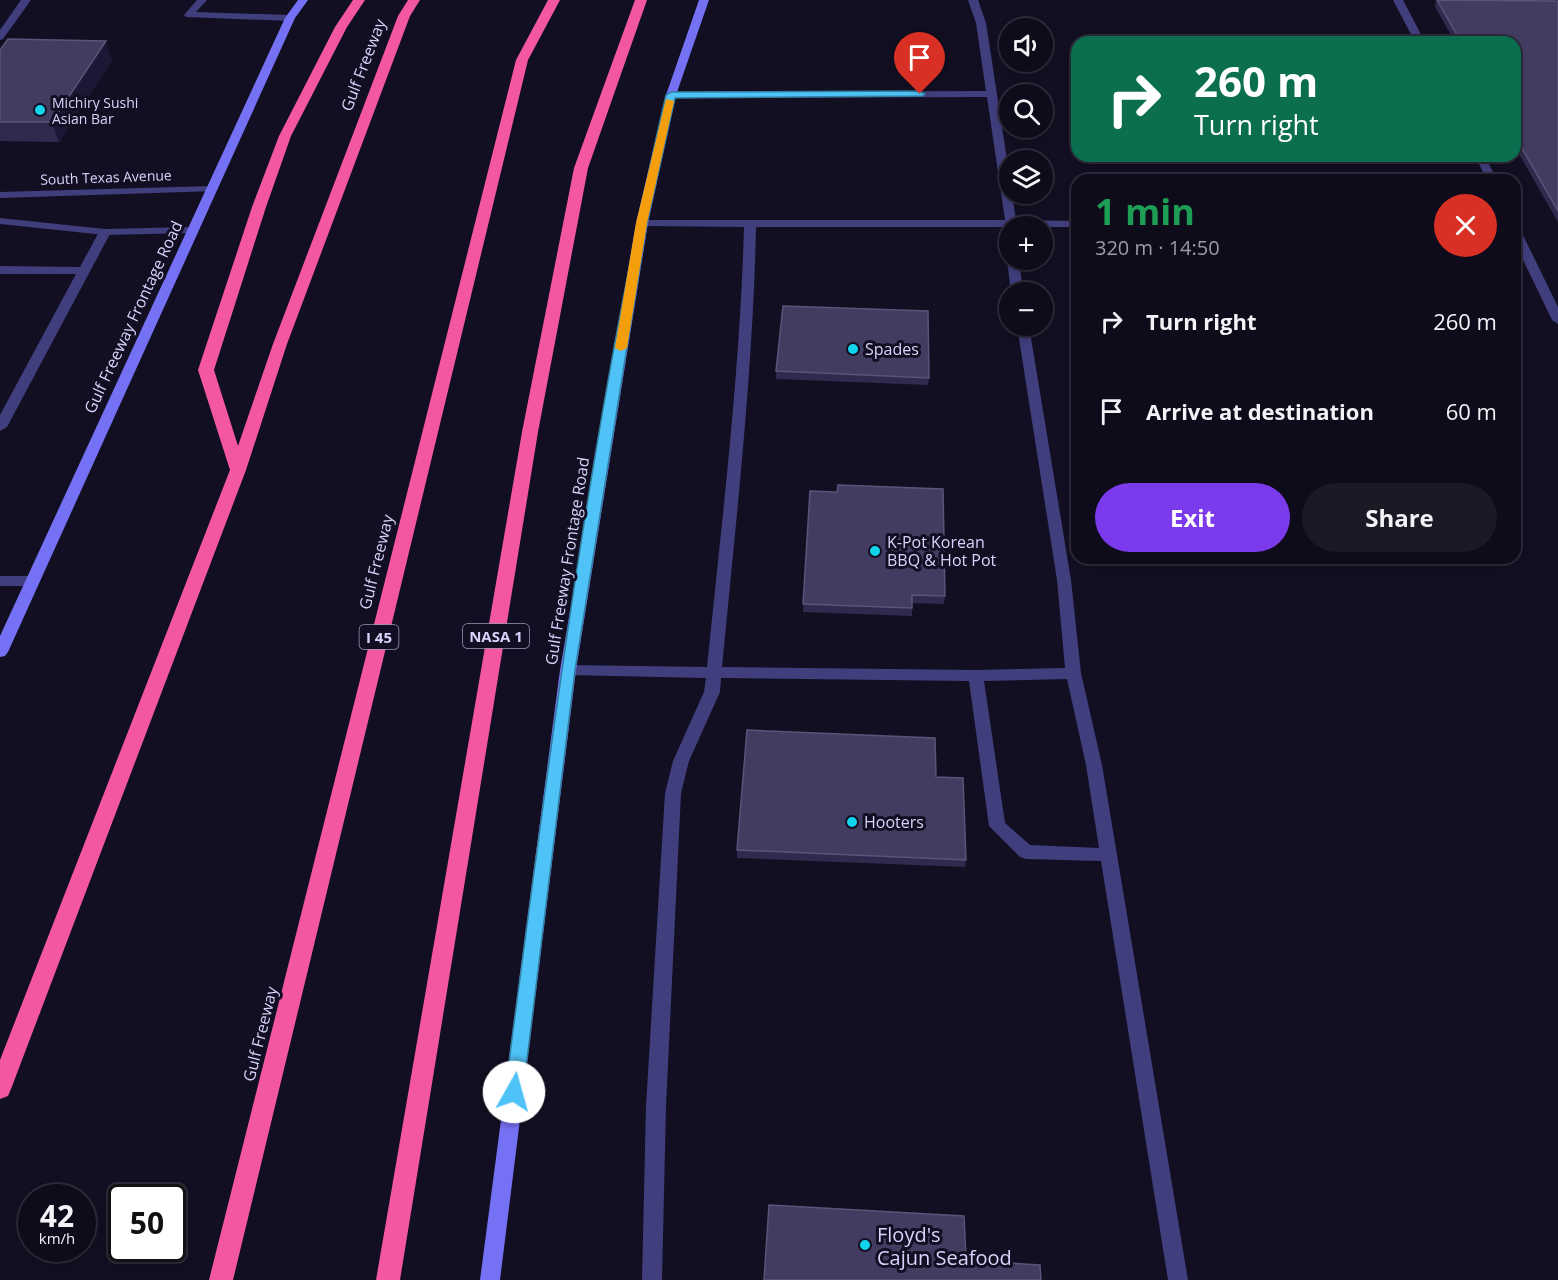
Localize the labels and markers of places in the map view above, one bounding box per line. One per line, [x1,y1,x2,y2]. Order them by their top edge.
pin [894,32,945,94]
place label: Michiry Sushi Asian Bar [52,93,138,128]
marker: Michiry Sushi Asian Bar [33,103,47,117]
place label: Spades [865,338,919,360]
marker: Spades [846,342,860,356]
place label: K-Pot Korean BBQ & Hot Pot [887,531,997,571]
marker: K-Pot Korean BBQ & Hot Pot [868,544,882,558]
place label: Hooters [864,811,924,833]
marker: Hooters [845,815,859,829]
place label: Floyd's Cajun Seafood [877,1221,1012,1271]
marker: Floyd's Cajun Seafood [858,1238,872,1252]

